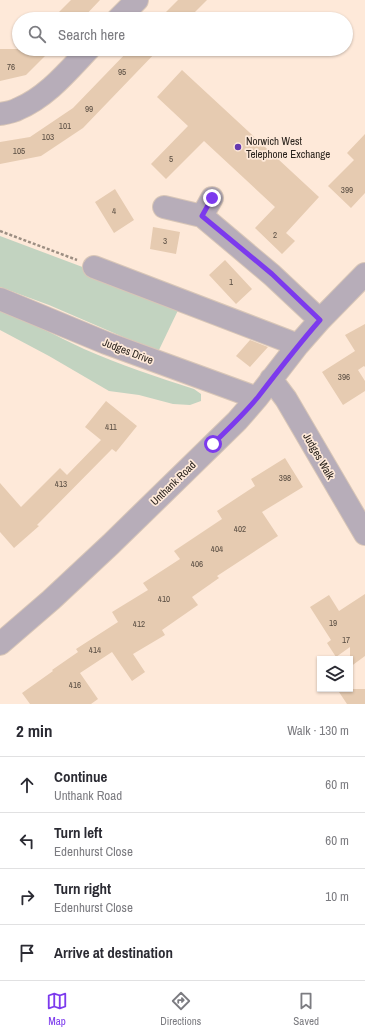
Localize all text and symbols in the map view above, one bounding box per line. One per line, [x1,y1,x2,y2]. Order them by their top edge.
search box [12,12,353,56]
icon: search [26,23,48,45]
text: Search here [58,24,125,45]
house number: 76 [7,61,15,73]
house number: 95 [118,66,126,78]
house number: 99 [85,103,93,115]
house number: 101 [59,120,71,132]
house number: 103 [42,131,54,143]
place label: Norwich West Telephone Exchange [246,134,330,161]
marker: Norwich West Telephone Exchange [233,142,243,152]
house number: 105 [13,145,25,157]
house number: 5 [169,153,173,165]
house number: 399 [341,184,353,196]
route end [203,189,221,207]
house number: 4 [112,205,116,217]
house number: 2 [273,229,277,241]
house number: 3 [163,235,167,247]
house number: 1 [229,276,233,288]
street label: Judges Drive [101,335,155,367]
house number: 396 [338,371,350,383]
house number: 411 [105,421,117,433]
street label: Judges Walk [300,430,338,482]
route start [204,435,222,453]
street label: Unthank Road [147,458,199,508]
house number: 398 [279,472,291,484]
house number: 413 [55,478,67,490]
house number: 402 [234,523,246,535]
house number: 404 [211,543,223,555]
house number: 406 [191,558,203,570]
house number: 410 [158,593,170,605]
house number: 19 [329,617,337,629]
house number: 412 [133,618,145,630]
house number: 17 [342,634,350,646]
house number: 414 [89,644,101,656]
map controls [317,656,353,692]
button: layers [317,656,353,692]
house number: 416 [69,679,81,691]
text: 2 min [16,719,52,742]
text: Walk · 130 m [287,722,349,739]
text: Continue [54,766,107,787]
icon: ahead [16,774,38,796]
text: 60 m [325,776,349,793]
text: Unthank Road [54,787,122,804]
text: Turn left [54,822,102,843]
icon: left [16,830,38,852]
text: 60 m [325,832,349,849]
text: Edenhurst Close [54,843,133,860]
text: Turn right [54,878,111,899]
icon: right [16,886,38,908]
text: 10 m [325,888,349,905]
text: Edenhurst Close [54,899,133,916]
icon: arrive [16,942,38,964]
text: Arrive at destination [54,942,173,963]
tab: Map [46,990,68,1028]
tab: Directions [160,990,201,1028]
tab: Saved [293,990,319,1028]

